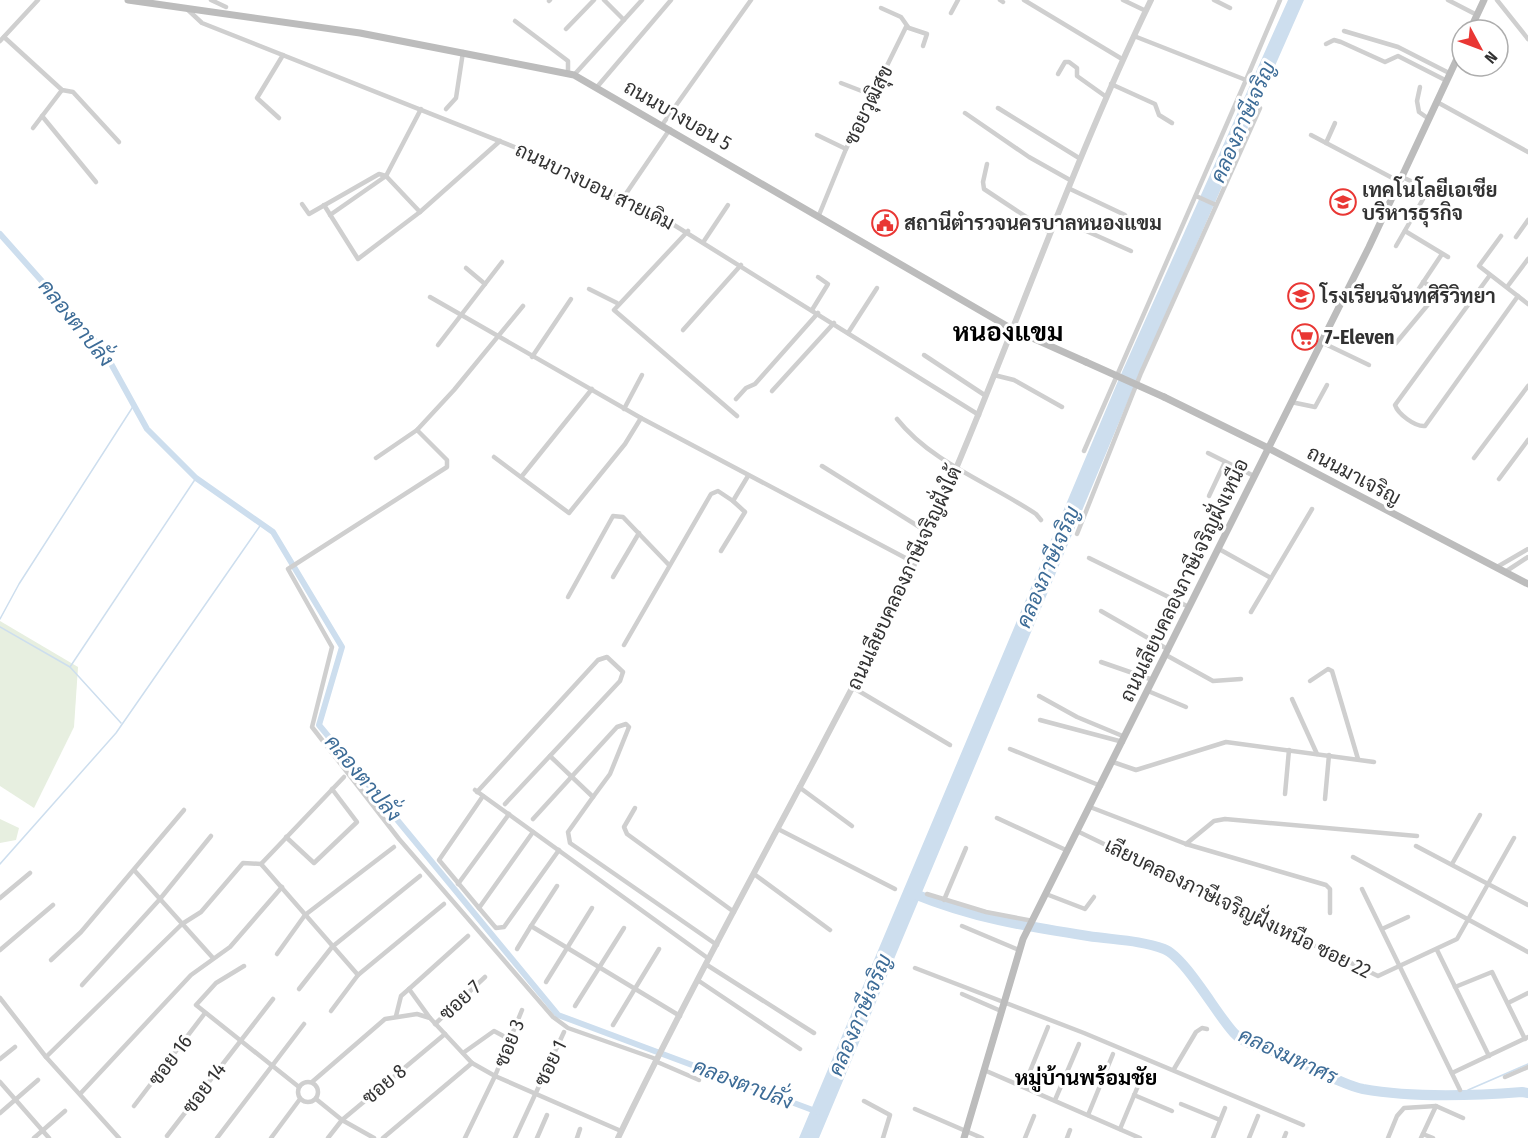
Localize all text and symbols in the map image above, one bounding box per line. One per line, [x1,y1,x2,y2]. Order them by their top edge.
north arrow [1450,18,1510,78]
text: N [1481,48,1501,67]
water label: คลองภาษีเจริญ [1205,57,1282,187]
street label: ซอยวุฒิสุข [838,61,899,150]
street label: ถนนบางบอน 5 [620,75,736,155]
street label: ถนนบางบอน สายเดิม [512,137,678,235]
place label: เทคโนโลยีเอเชีย บริหารธุรกิจ [1362,176,1497,228]
school or university icon: เทคโนโลยีเอเชีย บริหารธุรกิจ [1328,187,1358,217]
public building icon: สถานีตำรวจนครบาลหนองแขม [870,208,900,238]
place label: สถานีตำรวจนครบาลหนองแขม [904,210,1162,235]
water label: คลองตาปลั่ง [33,270,124,372]
school or university icon: โรงเรียนจันทศิริวิทยา [1286,281,1316,311]
place label: โรงเรียนจันทศิริวิทยา [1319,282,1496,308]
district label: หนองแขม [953,317,1063,348]
supermarket icon: 7-Eleven [1290,322,1320,352]
place label: 7-Eleven [1324,325,1395,349]
street label: ถนนมาเจริญ [1303,440,1405,510]
street label: ถนนเลียบคลองภาษีเจริญฝั่งเหนือ [1111,452,1253,706]
street label: ถนนเลียบคลองภาษีเจริญฝั่งใต้ [838,460,967,694]
water label: คลองภาษีเจริญ [1011,502,1086,632]
water label: คลองตาปลั่ง [319,725,412,827]
street label: เลียบคลองภาษีเจริญฝั่งเหนือ ซอย 22 [1101,829,1377,983]
water label: คลองภาษีเจริญ [823,950,898,1080]
street label: ซอย 7 [434,975,486,1025]
street label: ซอย 3 [489,1016,529,1070]
water label: คลองมหาศร [1234,1022,1342,1091]
street label: ซอย 16 [143,1030,197,1090]
street label: ซอย 1 [529,1036,571,1090]
water label: คลองตาปลั่ง [689,1047,799,1115]
street label: ซอย 14 [177,1057,231,1118]
street label: ซอย 8 [357,1059,411,1109]
district label: หมู่บ้านพร้อมชัย [1015,1065,1157,1092]

